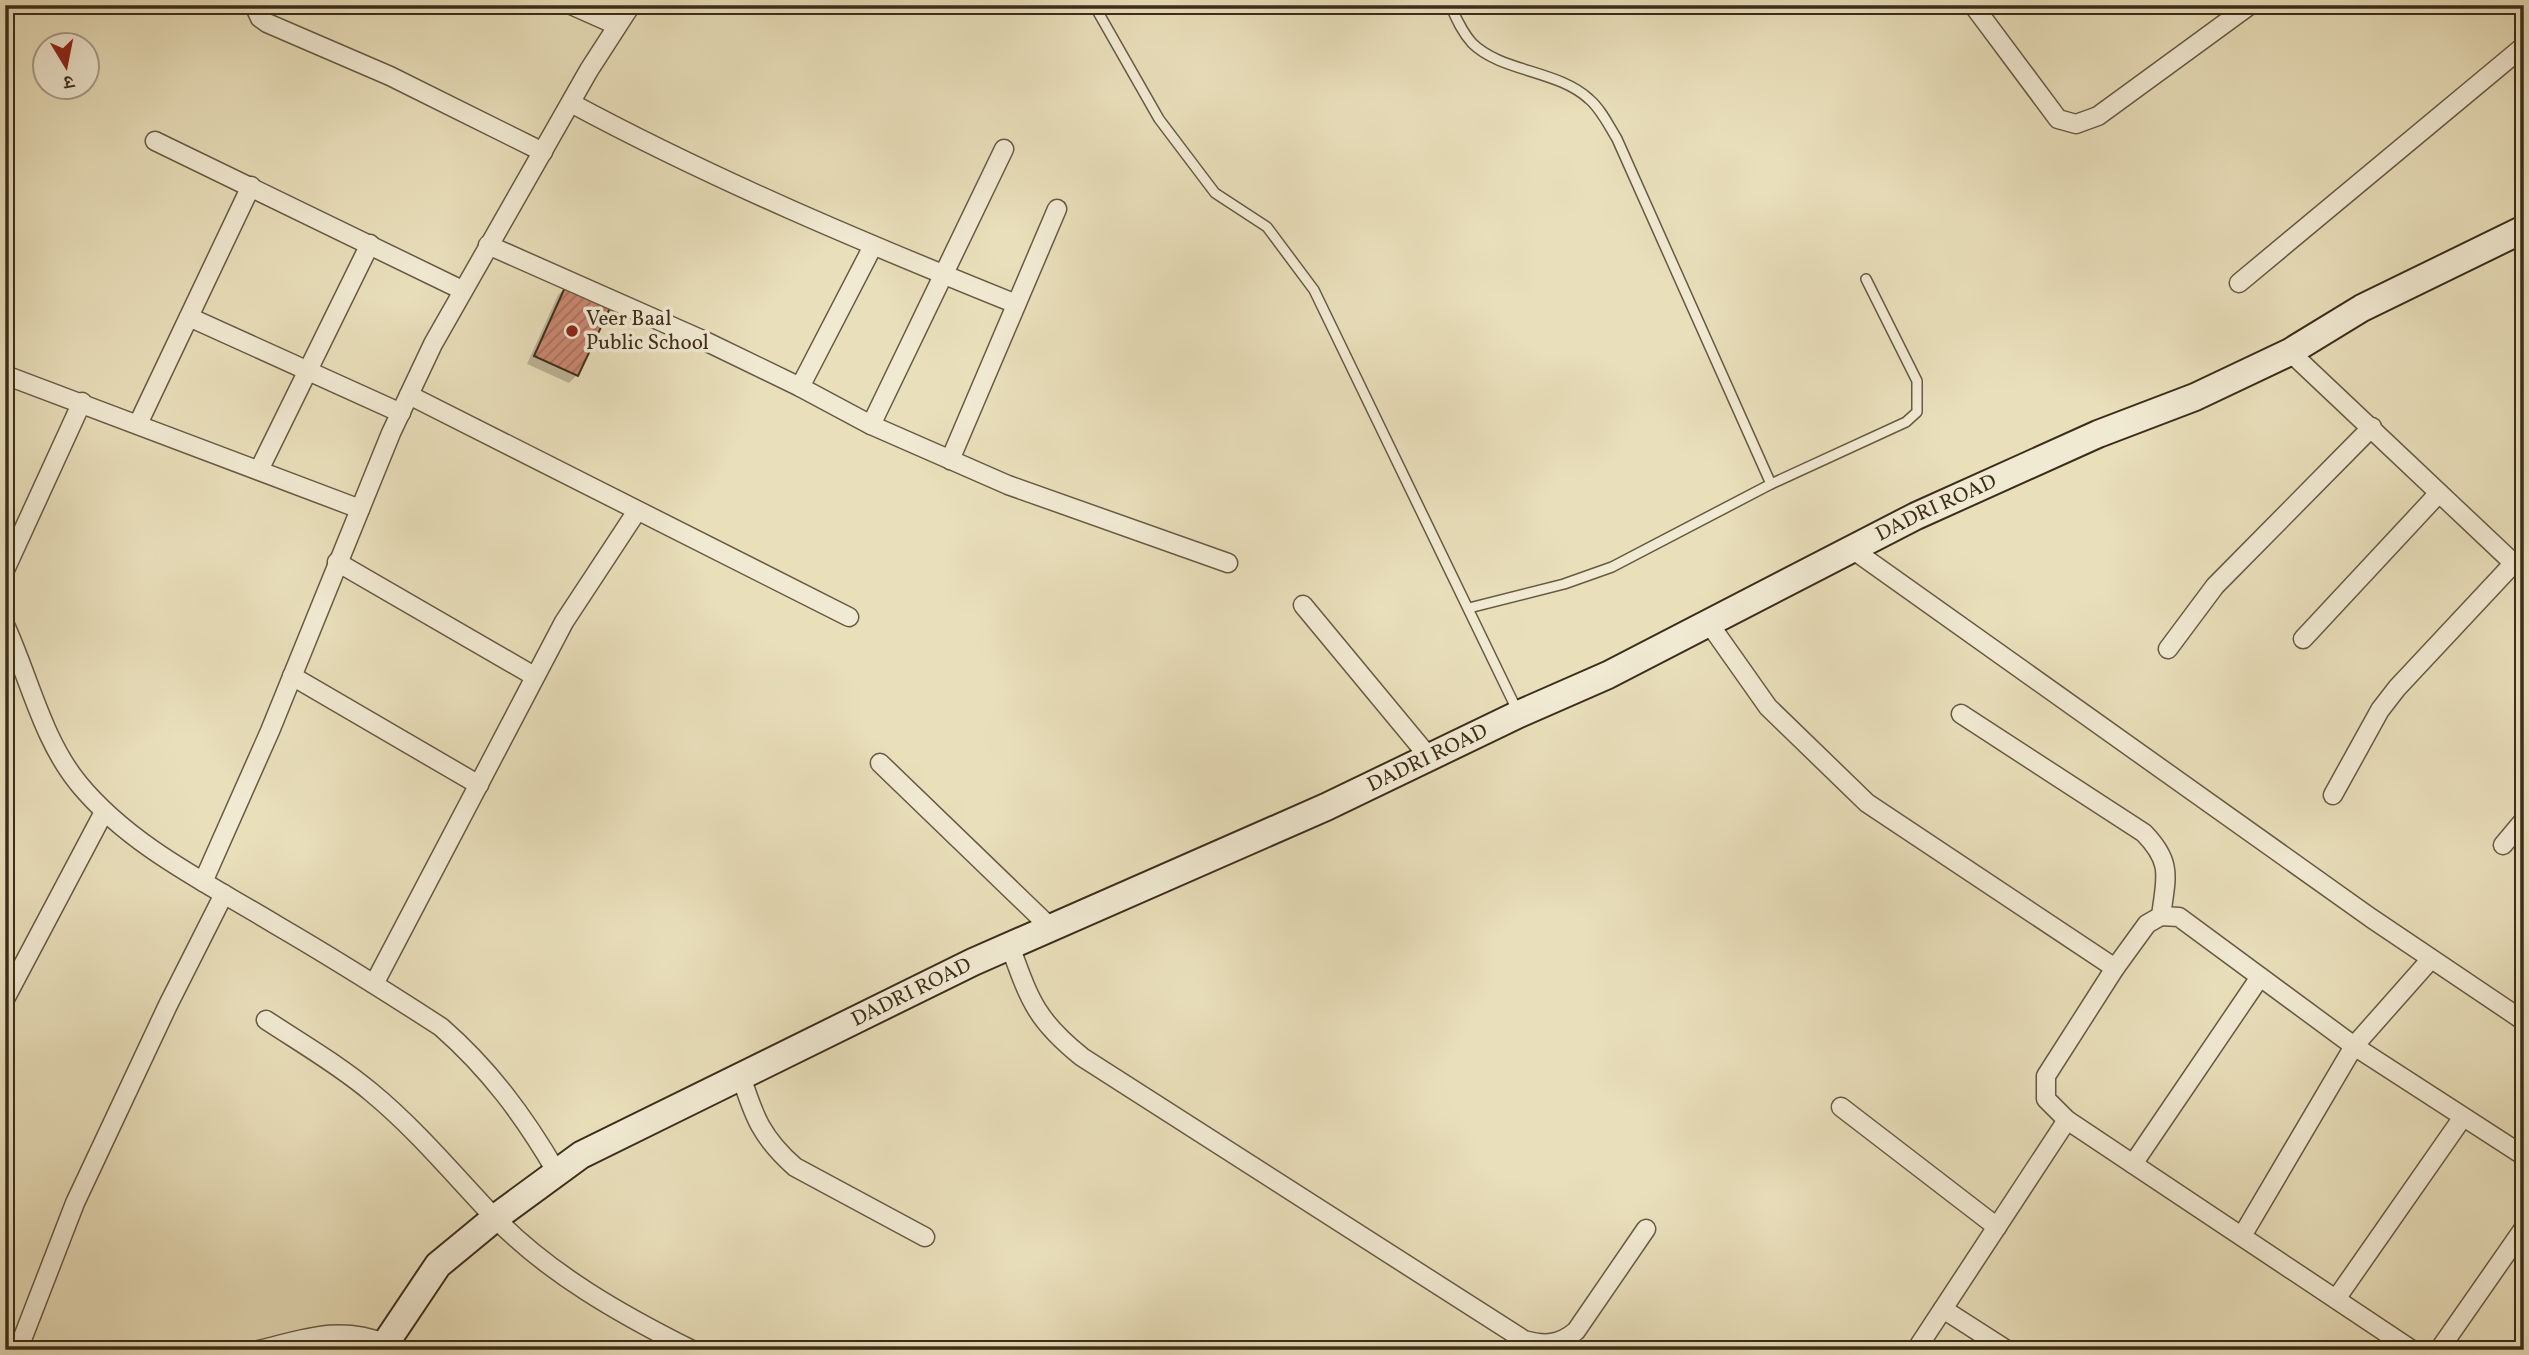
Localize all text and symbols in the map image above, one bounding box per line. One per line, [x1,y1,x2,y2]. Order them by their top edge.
north arrow [32,32,102,102]
text: उ [60,67,78,95]
place label: Veer Baal Public School [586,305,709,358]
marker: Veer Baal Public School [564,323,580,339]
street label: DADRI ROAD [1871,467,2001,549]
street label: DADRI ROAD [1362,717,1493,799]
street label: DADRI ROAD [846,951,976,1034]

